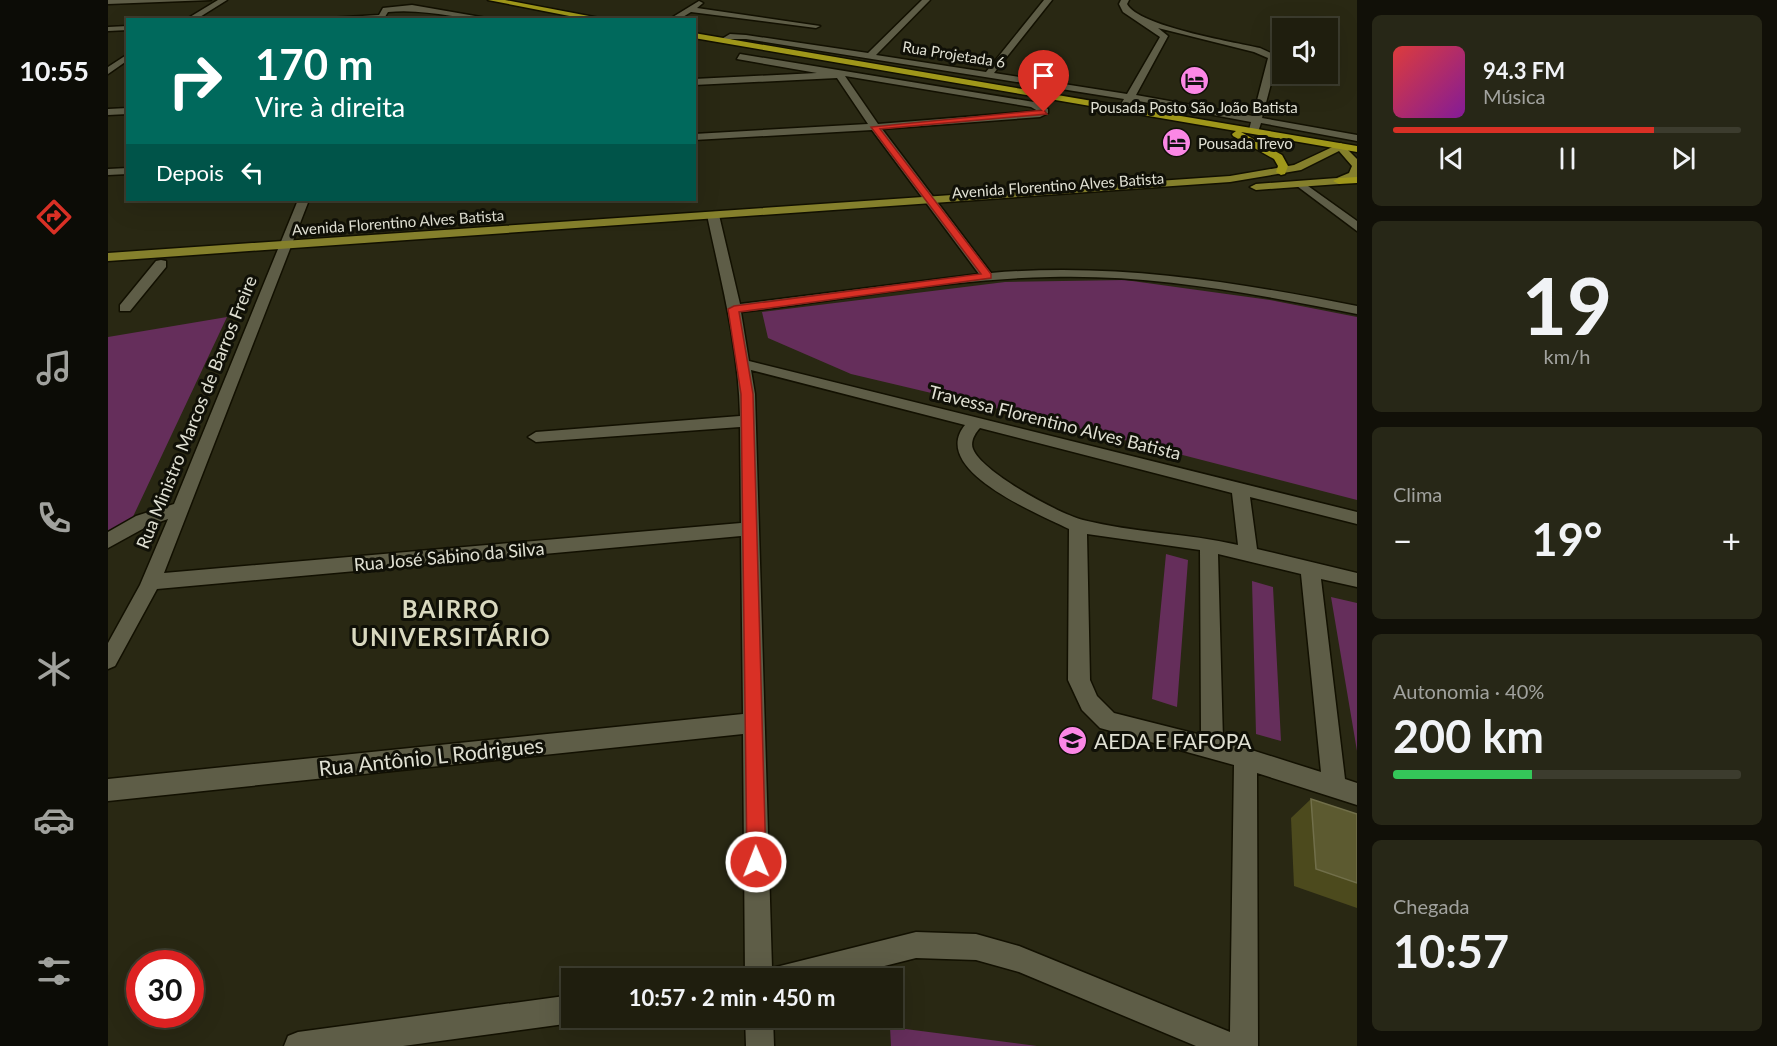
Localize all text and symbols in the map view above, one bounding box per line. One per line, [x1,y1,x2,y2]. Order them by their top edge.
map controls [1272,18,1338,84]
button: sound [1272,18,1338,84]
street label: Rua Projetada 6 [901,37,1007,71]
text: 170 m [255,39,373,89]
icon: right [156,42,234,120]
pin [1018,50,1069,112]
text: 10:55 [19,54,89,87]
text: 94.3 FM [1483,57,1565,84]
icon: arrive [1027,59,1060,92]
hotel icon: Pousada Posto São João Batista [1178,64,1210,96]
text: Música [1483,84,1546,108]
text: Vire à direita [255,90,405,123]
place label: Pousada Posto São João Batista [1090,98,1298,116]
hotel icon: Pousada Trevo [1161,127,1193,159]
place label: Pousada Trevo [1198,134,1293,152]
icon: previous [1435,142,1468,175]
icon: pause [1551,142,1584,175]
icon: next [1667,142,1700,175]
icon: left [236,156,269,189]
text: Depois [156,159,224,186]
street label: Avenida Florentino Alves Batista [951,169,1165,201]
icon: directions [33,196,75,238]
street label: Avenida Florentino Alves Batista [291,206,505,238]
text: 19 [1522,258,1612,352]
street label: Rua Ministro Marcos de Barros Freire [131,272,261,552]
text: km/h [1544,344,1590,368]
icon: music [33,347,75,389]
street label: Travessa Florentino Alves Batista [927,380,1183,464]
text: Clima [1393,482,1442,506]
icon: phone [33,497,75,539]
text: 19° [1532,512,1602,566]
text: − [1393,520,1412,560]
text: + [1722,520,1741,560]
street label: Rua José Sabino da Silva [353,537,545,575]
district label: BAIRRO UNIVERSITÁRIO [351,594,551,651]
icon: climate [33,648,75,690]
text: Autonomia · 40% [1393,679,1544,703]
text: 200 km [1393,709,1544,763]
school or university icon: AEDA E FAFOPA [1057,724,1089,756]
place label: AEDA E FAFOPA [1094,728,1252,753]
street label: Rua Antônio L Rodrigues [317,732,545,780]
icon: car [33,799,75,841]
position arrow [724,830,788,894]
text: Chegada [1393,894,1470,918]
text: 10:57 [1393,924,1509,978]
icon: filters [33,950,75,992]
speed limit sign: 30 [126,950,204,1028]
text: 10:57 · 2 min · 450 m [629,984,835,1011]

